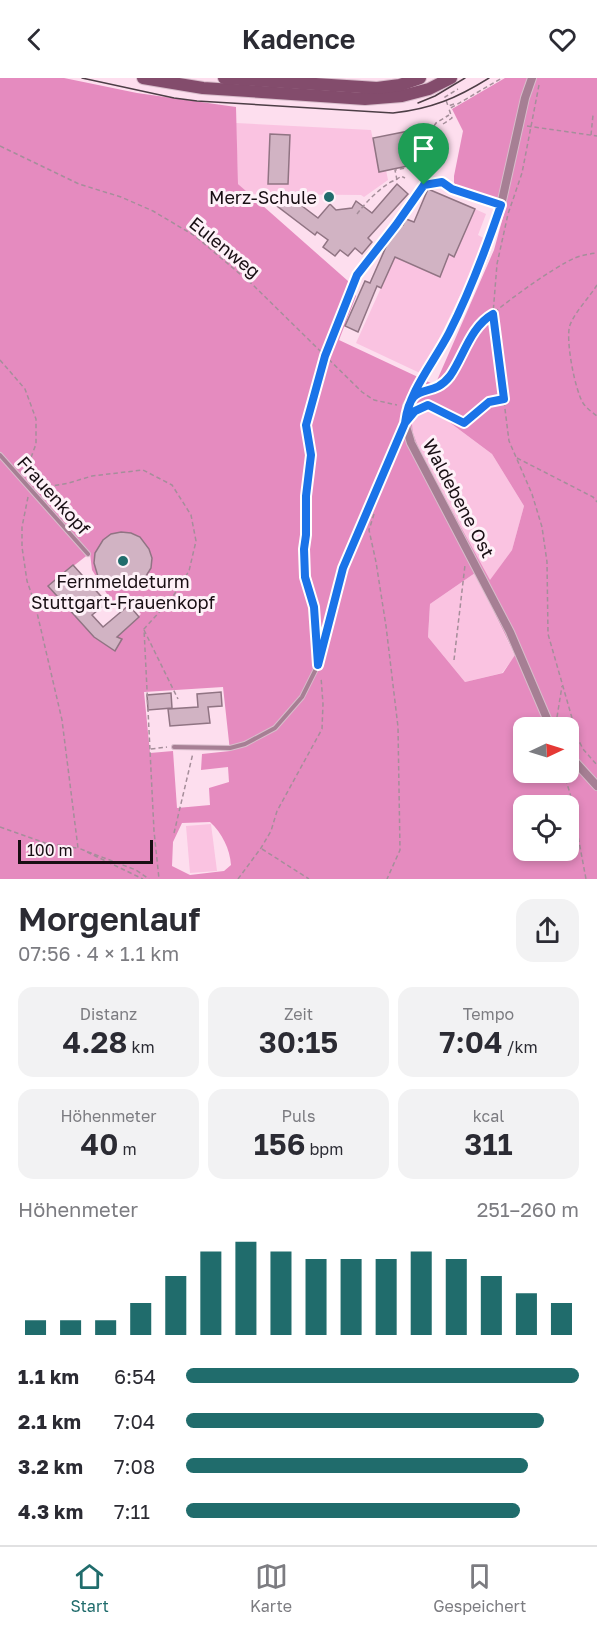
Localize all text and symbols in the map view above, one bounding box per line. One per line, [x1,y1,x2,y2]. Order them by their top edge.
icon: back [18,23,51,56]
text: Kadence [242,23,355,55]
icon: heart [546,23,579,56]
pin [398,123,449,185]
icon: arrive [407,132,440,165]
place label: Merz-Schule [209,186,317,208]
marker: Merz-Schule [322,190,336,204]
street label: Eulenweg [185,212,265,282]
street label: Waldebene Ost [418,435,500,561]
street label: Frauenkopf [13,451,95,539]
marker: Fernmeldeturm Stuttgart-Frauenkopf [116,554,130,568]
place label: Fernmeldeturm Stuttgart-Frauenkopf [31,570,215,613]
north arrow [513,717,579,783]
map controls [513,717,579,861]
button: locate [513,795,579,861]
scale bar [18,837,153,864]
text: 100 m [27,840,73,860]
text: Morgenlauf [18,899,200,938]
button: share [516,899,579,962]
text: 07:56 · 4 × 1.1 km [18,941,179,965]
text: Distanz [80,1004,137,1024]
text: Zeit [284,1004,313,1024]
text: Tempo [463,1004,514,1024]
text: 4.28 [62,1024,127,1060]
text: 30:15 [259,1024,338,1060]
text: 7:04 [439,1024,503,1060]
text: km [127,1037,155,1057]
text: /km [503,1037,538,1057]
text: Höhenmeter [60,1106,157,1126]
text: Puls [282,1106,315,1126]
text: kcal [473,1106,504,1126]
text: 40 [80,1126,118,1162]
text: 156 [254,1126,305,1162]
text: 311 [464,1126,513,1162]
text: m [118,1139,137,1159]
text: bpm [305,1139,343,1159]
text: Höhenmeter [18,1197,138,1221]
text: 251–260 m [477,1197,579,1221]
text: 1.1 km [18,1364,79,1388]
text: 6:54 [114,1364,156,1388]
text: 2.1 km [18,1409,81,1433]
text: 7:04 [114,1409,155,1433]
text: 3.2 km [18,1454,83,1478]
text: 7:08 [114,1454,155,1478]
text: 4.3 km [18,1499,83,1523]
text: 7:11 [114,1499,150,1523]
tab: Start [71,1560,109,1616]
tab: Karte [250,1560,292,1616]
tab: Gespeichert [433,1560,526,1616]

